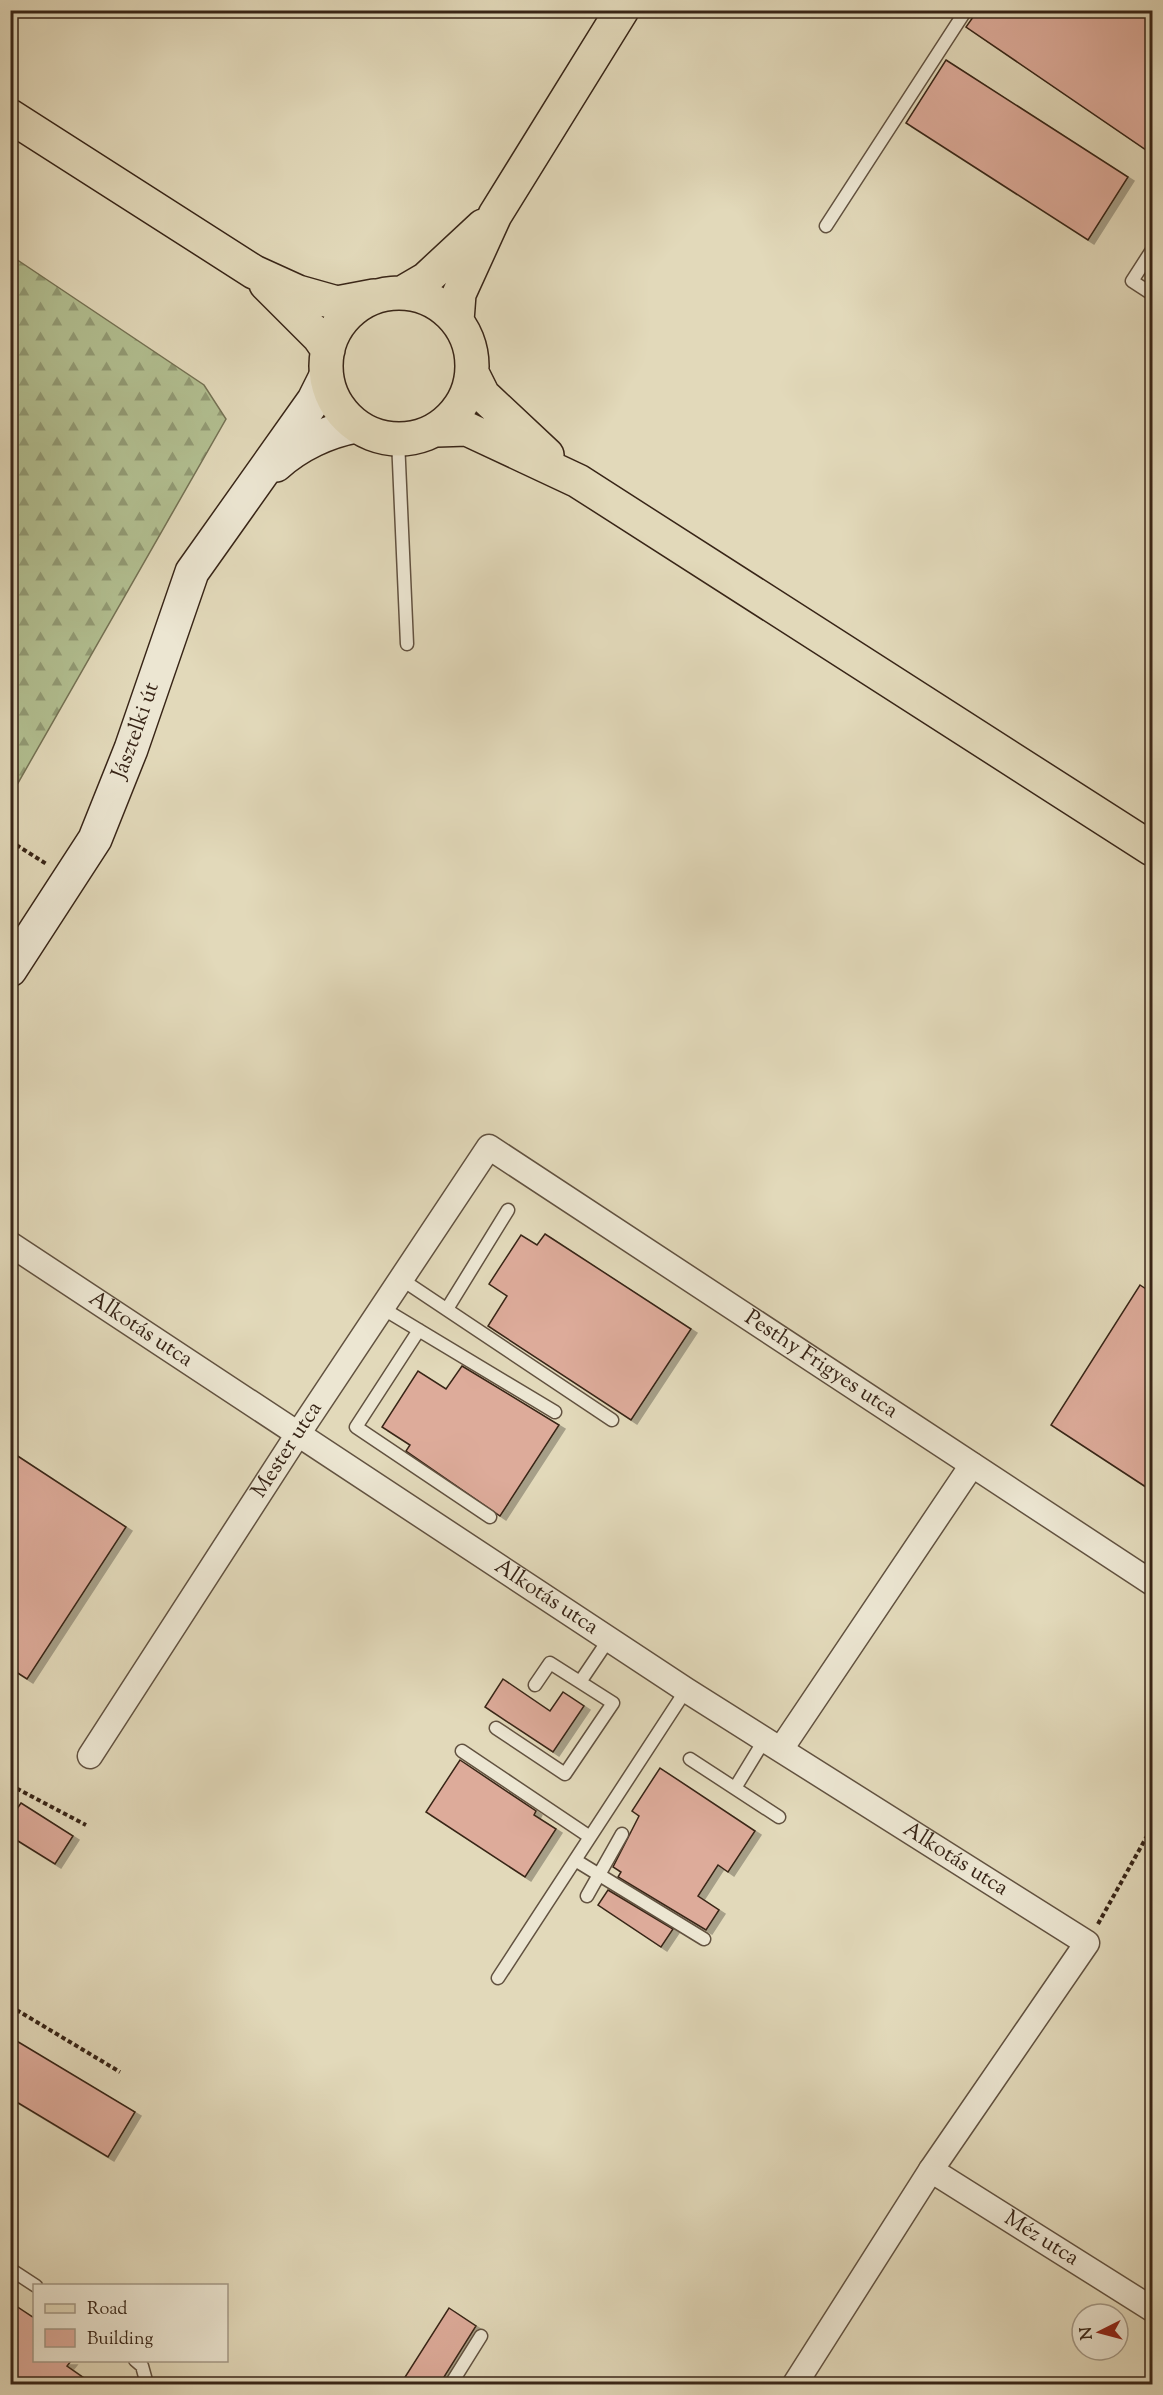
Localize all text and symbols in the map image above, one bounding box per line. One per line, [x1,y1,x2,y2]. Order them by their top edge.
street label: Jásztelki út [104,678,169,785]
street label: Alkotás utca [82,1284,199,1376]
street label: Pesthy Frigyes utca [738,1303,904,1427]
street label: Mester utca [244,1395,331,1505]
street label: Alkotás utca [487,1551,604,1644]
street label: Alkotás utca [896,1814,1014,1905]
street label: Méz utca [997,2203,1085,2275]
legend [33,2284,228,2362]
text: Road [87,2297,127,2323]
north arrow [1070,2302,1130,2362]
text: N [1075,2326,1100,2341]
text: Building [87,2327,153,2353]

